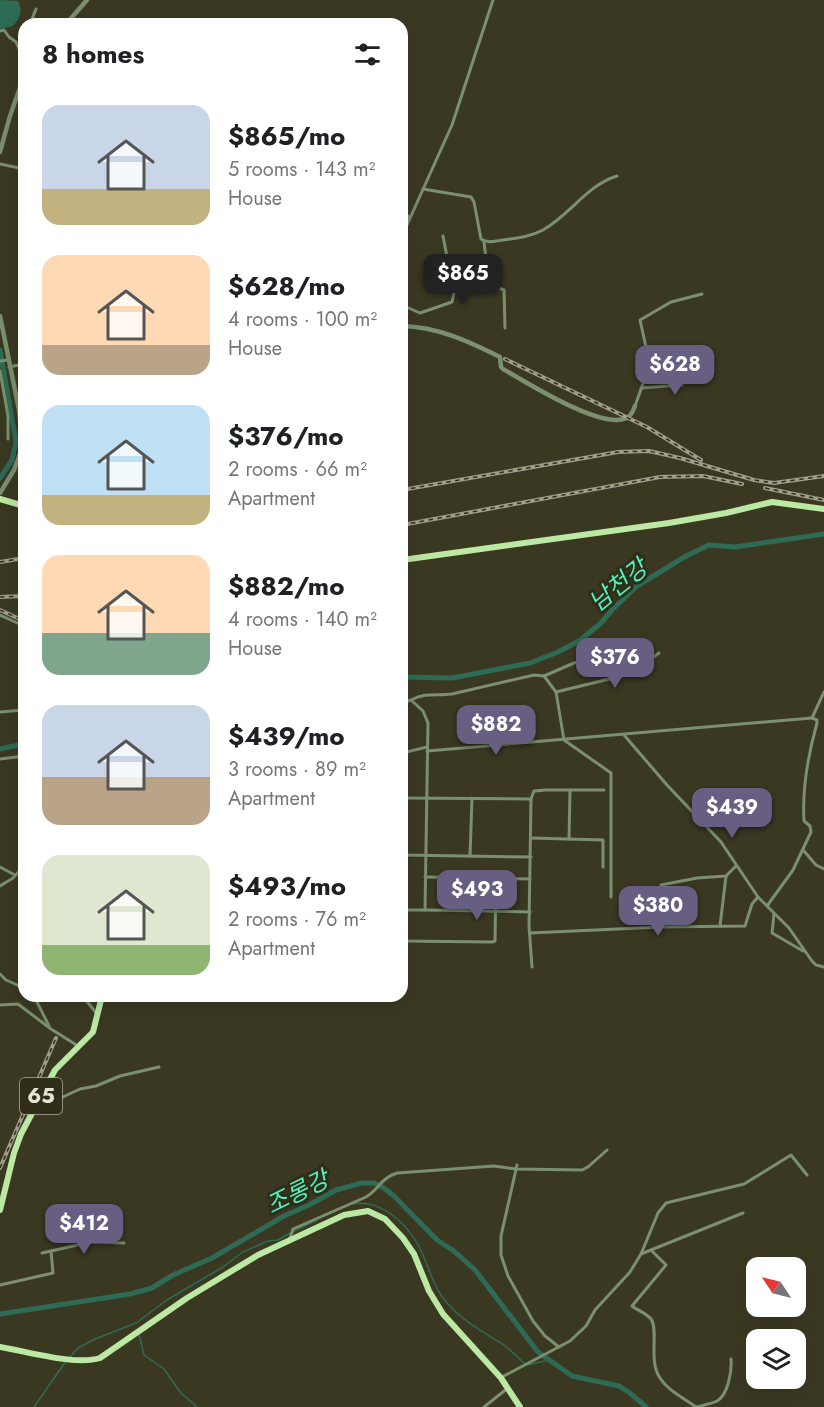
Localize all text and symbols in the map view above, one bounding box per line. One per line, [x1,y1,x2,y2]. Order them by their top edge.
text: 8 homes [42,35,144,73]
icon: filters [351,38,384,71]
text: $865/mo [228,117,345,155]
icon: home [90,129,162,201]
text: 5 rooms · 143 m² [228,155,375,184]
text: House [228,184,282,213]
pin: $865 [427,254,499,305]
text: $865 [437,259,489,288]
text: $628/mo [228,267,345,305]
icon: home [90,279,162,351]
text: 4 rooms · 100 m² [228,305,377,334]
text: House [228,334,282,363]
pin: $628 [639,345,711,396]
text: $628 [649,350,701,379]
text: $376/mo [228,417,344,455]
icon: home [90,429,162,501]
text: 2 rooms · 66 m² [228,455,367,484]
text: Apartment [228,484,315,513]
water label: 남천강 [581,549,657,619]
text: $882/mo [228,567,344,605]
icon: home [90,579,162,651]
text: 4 rooms · 140 m² [228,605,377,634]
text: House [228,634,282,663]
pin: $376 [579,638,651,689]
text: $376 [590,643,640,672]
pin: $882 [460,705,532,756]
text: $882 [471,710,521,739]
text: $439/mo [228,717,345,755]
icon: home [90,729,162,801]
text: 3 rooms · 89 m² [228,755,366,784]
text: Apartment [228,784,315,813]
pin: $439 [696,788,768,839]
text: $439 [706,793,758,822]
text: $493/mo [228,867,346,905]
pin: $493 [441,870,513,921]
text: $493 [451,875,503,904]
icon: home [90,879,162,951]
pin: $380 [622,886,694,937]
text: $380 [633,891,683,920]
text: 2 rooms · 76 m² [228,905,366,934]
text: Apartment [228,934,315,963]
road number: 65 [20,1078,62,1114]
water label: 조롱강 [260,1160,337,1222]
pin: $412 [48,1204,120,1255]
text: $412 [59,1209,109,1238]
north arrow [746,1257,806,1317]
map controls [746,1257,806,1389]
button: layers [746,1329,806,1389]

